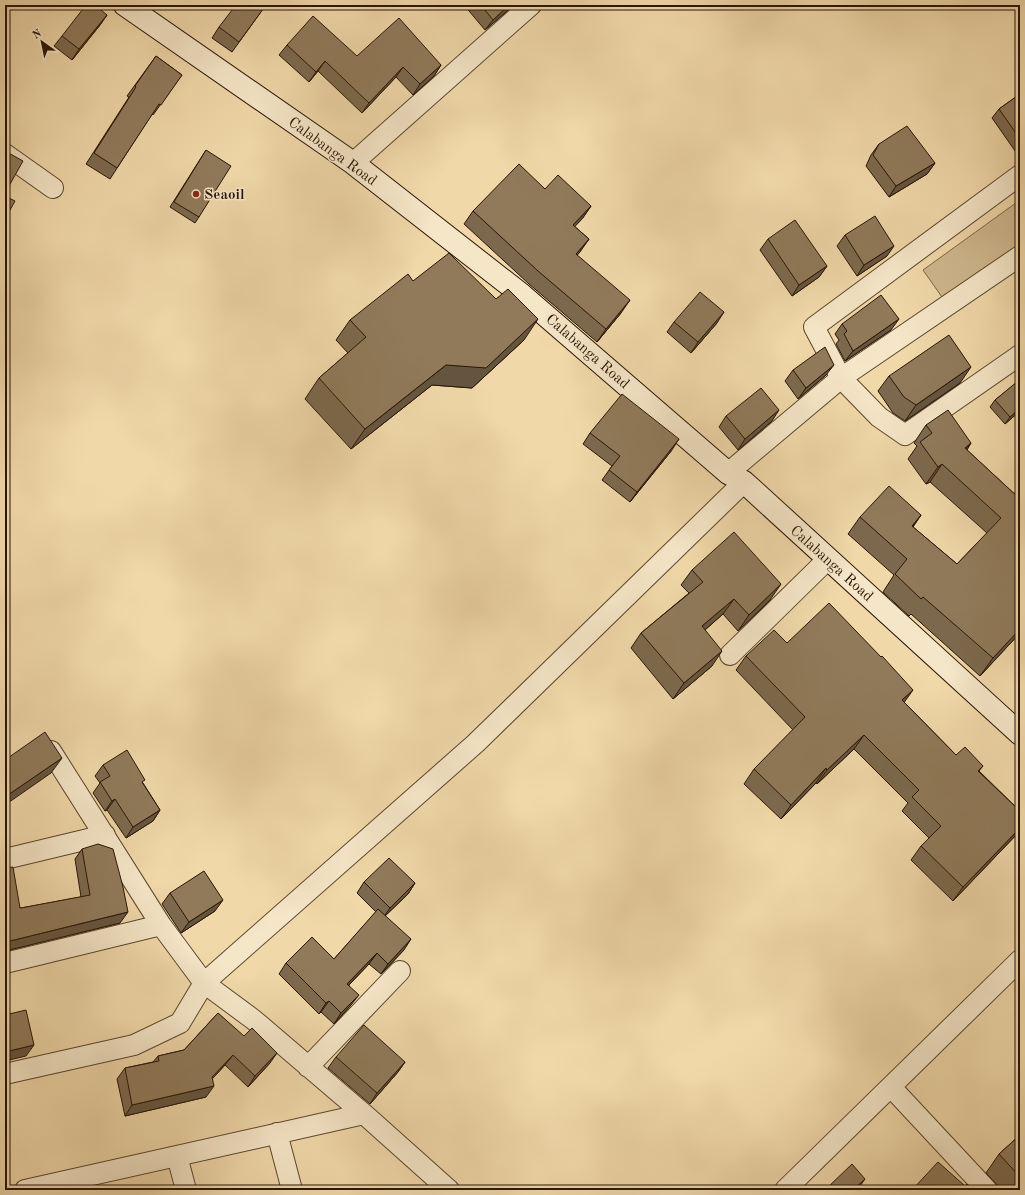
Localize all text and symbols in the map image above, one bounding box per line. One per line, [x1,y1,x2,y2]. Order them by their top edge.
north arrow [22,22,62,62]
text: N [31,28,44,42]
street label: Calabanga Road [285,115,379,189]
place label: Seaoil [204,188,245,203]
marker: Seaoil [191,189,201,199]
street label: Calabanga Road [542,312,632,392]
street label: Calabanga Road [787,523,875,605]

